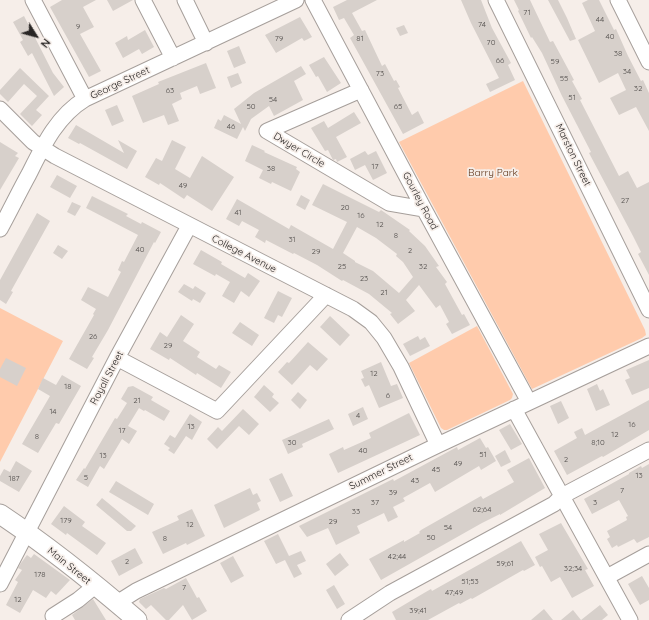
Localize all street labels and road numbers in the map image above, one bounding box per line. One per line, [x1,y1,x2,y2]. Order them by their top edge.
street label: George Street [88,64,152,102]
street label: Marston Street [553,122,593,188]
street label: Dwyer Circle [271,130,327,170]
street label: Gourley Road [400,170,440,232]
street label: College Avenue [210,232,278,276]
street label: Royall Street [88,349,126,407]
street label: Summer Street [347,451,415,493]
street label: Main Street [45,545,93,587]

